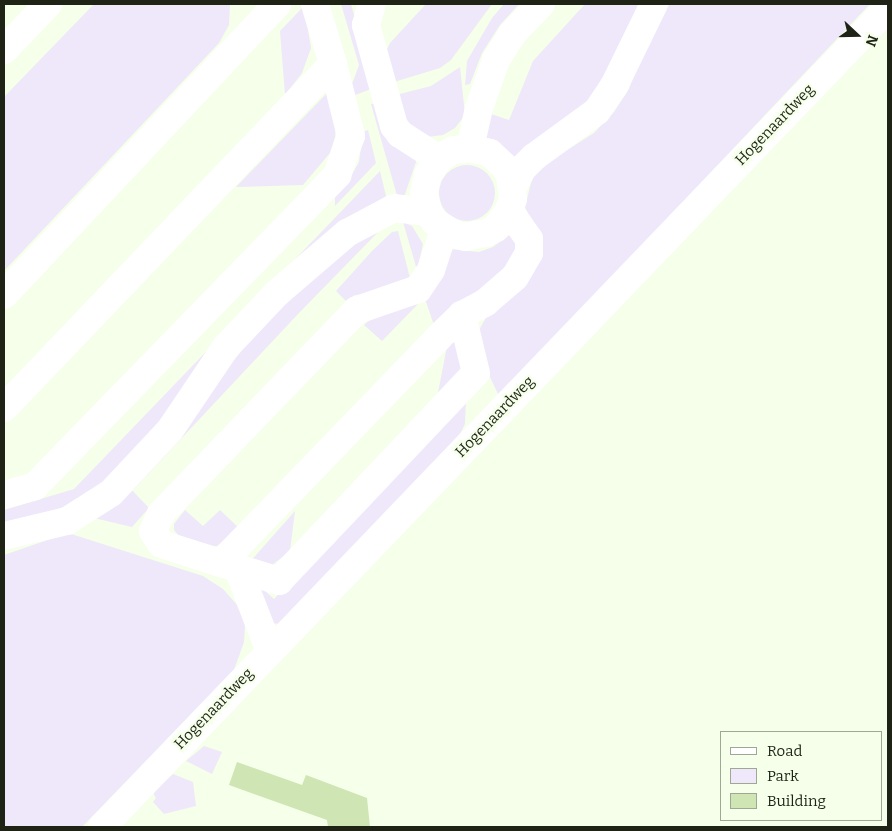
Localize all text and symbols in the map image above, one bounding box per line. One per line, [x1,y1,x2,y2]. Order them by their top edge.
north arrow [832,10,882,60]
text: N [862,32,881,49]
street label: Hogenaardweg [732,81,818,169]
street label: Hogenaardweg [452,373,538,461]
street label: Hogenaardweg [171,665,257,753]
legend [720,731,882,821]
text: Road [767,742,802,760]
text: Park [767,767,799,785]
text: Building [767,792,826,810]

